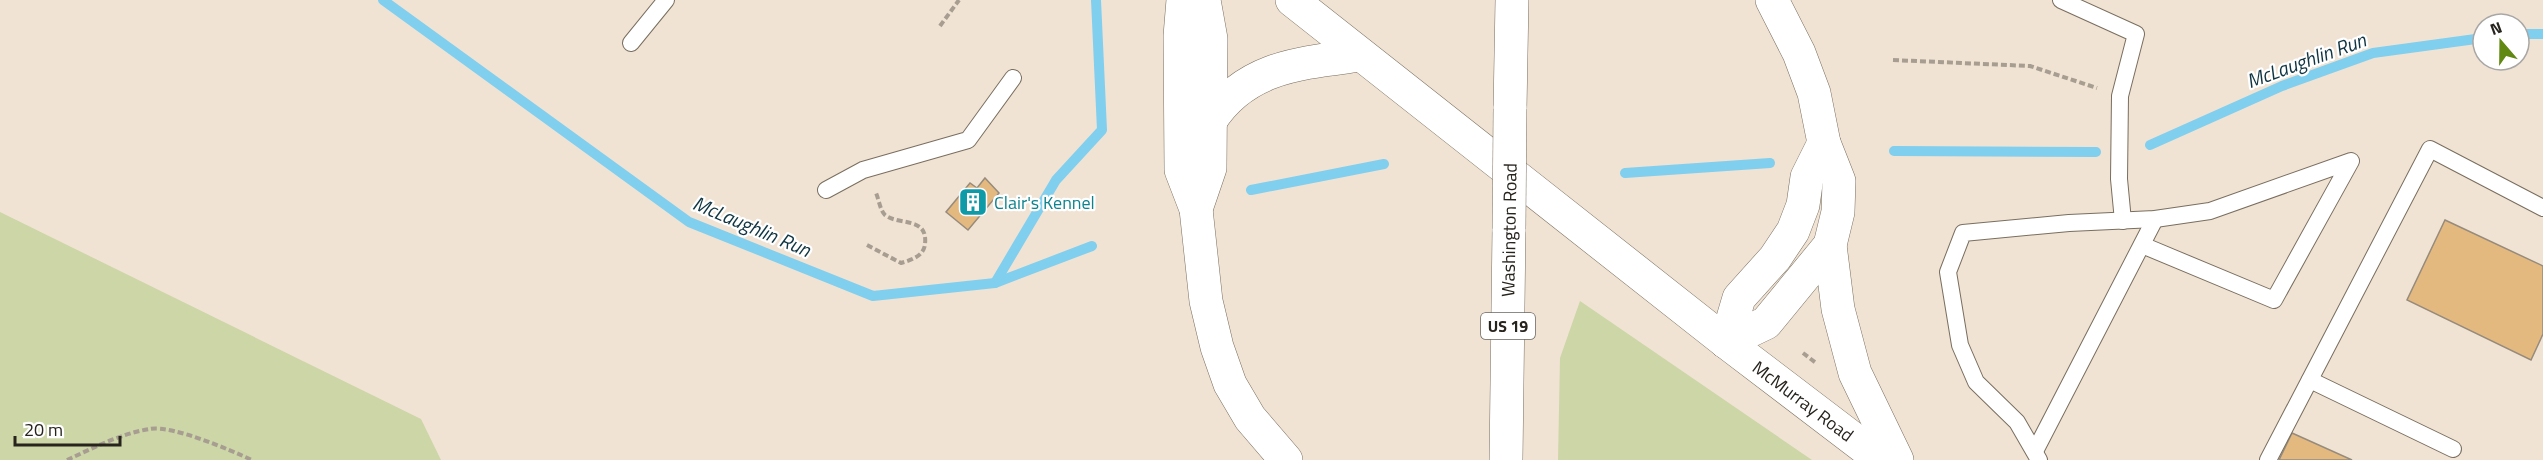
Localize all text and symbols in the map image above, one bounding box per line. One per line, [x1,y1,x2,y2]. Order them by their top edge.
north arrow [2471,12,2531,72]
text: N [2487,15,2505,41]
water label: McLaughlin Run [2242,24,2371,96]
street label: Washington Road [1494,163,1524,297]
building icon: Clair's Kennel [957,186,989,218]
water label: McLaughlin Run [688,187,817,265]
place label: Clair's Kennel [994,189,1095,216]
road number: US 19 [1481,313,1535,339]
street label: McMurray Road [1747,354,1859,448]
scale bar [15,409,120,447]
text: 20 m [24,416,63,443]

